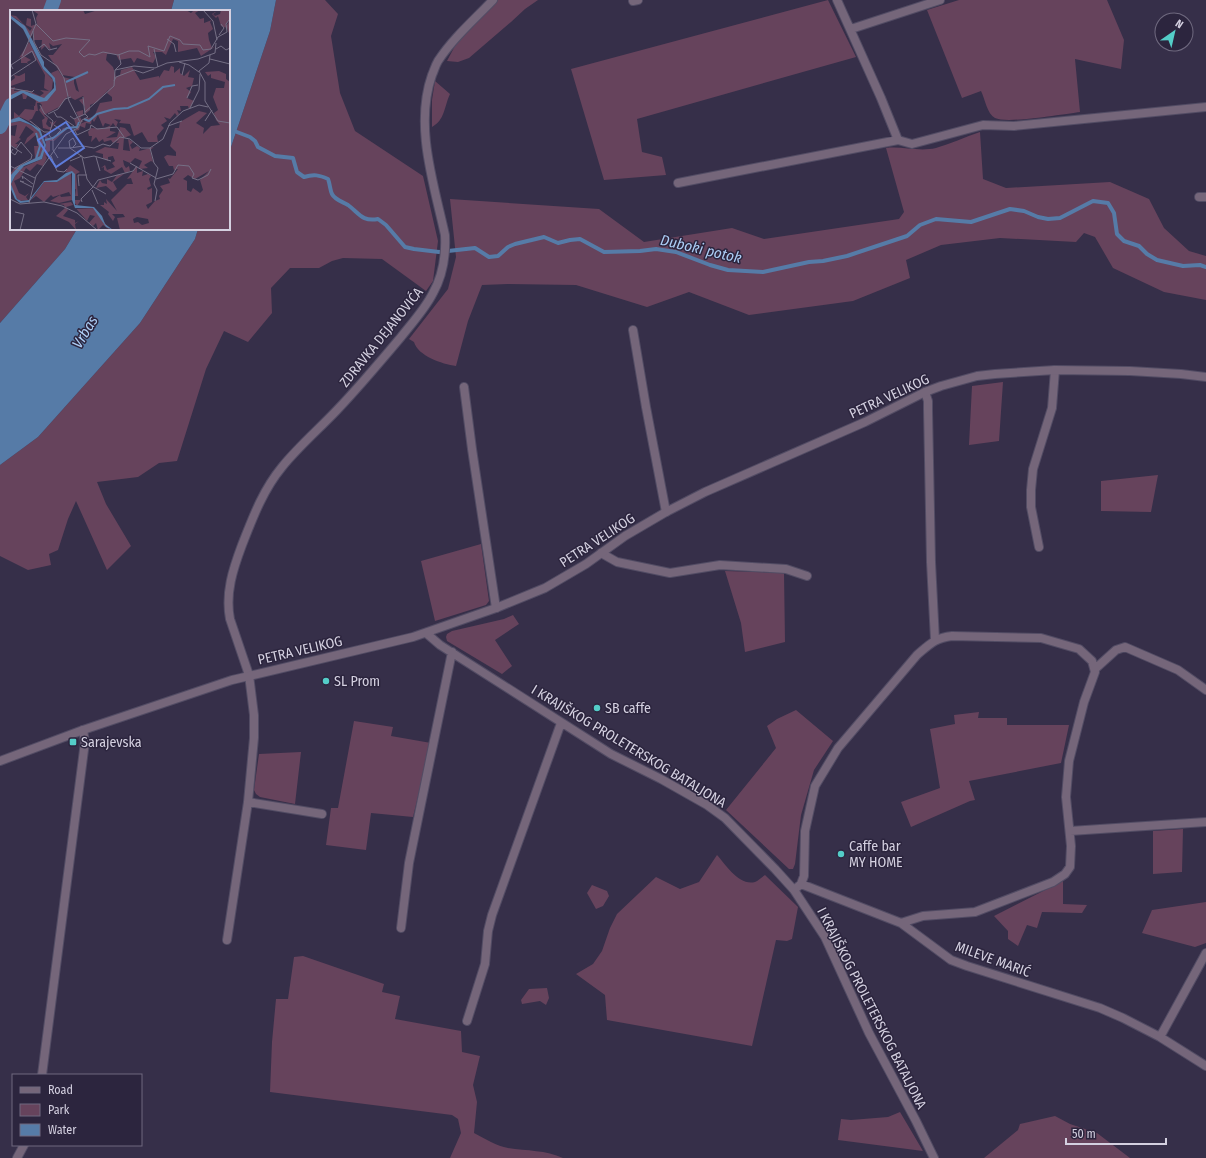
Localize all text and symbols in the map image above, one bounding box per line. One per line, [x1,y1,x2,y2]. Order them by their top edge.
inset map [10,10,230,230]
north arrow [1154,12,1194,52]
text: N [1173,17,1186,31]
water label: Duboki potok [659,231,744,267]
street label: ZDRAVKA DEJANOVIĆA [335,283,427,390]
water label: Vrbas [68,312,102,351]
street label: PETRA VELIKOG [847,371,932,422]
street label: PETRA VELIKOG [556,510,638,571]
street label: PETRA VELIKOG [256,633,344,668]
place label: SL Prom [334,673,380,690]
marker: SL Prom [321,676,331,686]
street label: I KRAJIŠKOG PROLETERSKOG BATALJONA [528,681,730,812]
place label: SB caffe [605,700,651,717]
marker: SB caffe [592,703,602,713]
place label: Sarajevska [81,734,142,751]
marker: Sarajevska [68,737,78,747]
place label: Caffe bar MY HOME [849,838,903,871]
marker: Caffe bar MY HOME [836,849,846,859]
street label: I KRAJIŠKOG PROLETERSKOG BATALJONA [813,904,931,1113]
street label: MILEVE MARIĆ [953,937,1033,981]
legend [12,1074,142,1146]
text: Road [48,1083,73,1097]
text: Park [48,1103,70,1117]
scale bar [1066,1120,1166,1146]
text: Water [48,1123,77,1137]
text: 50 m [1072,1127,1096,1141]

